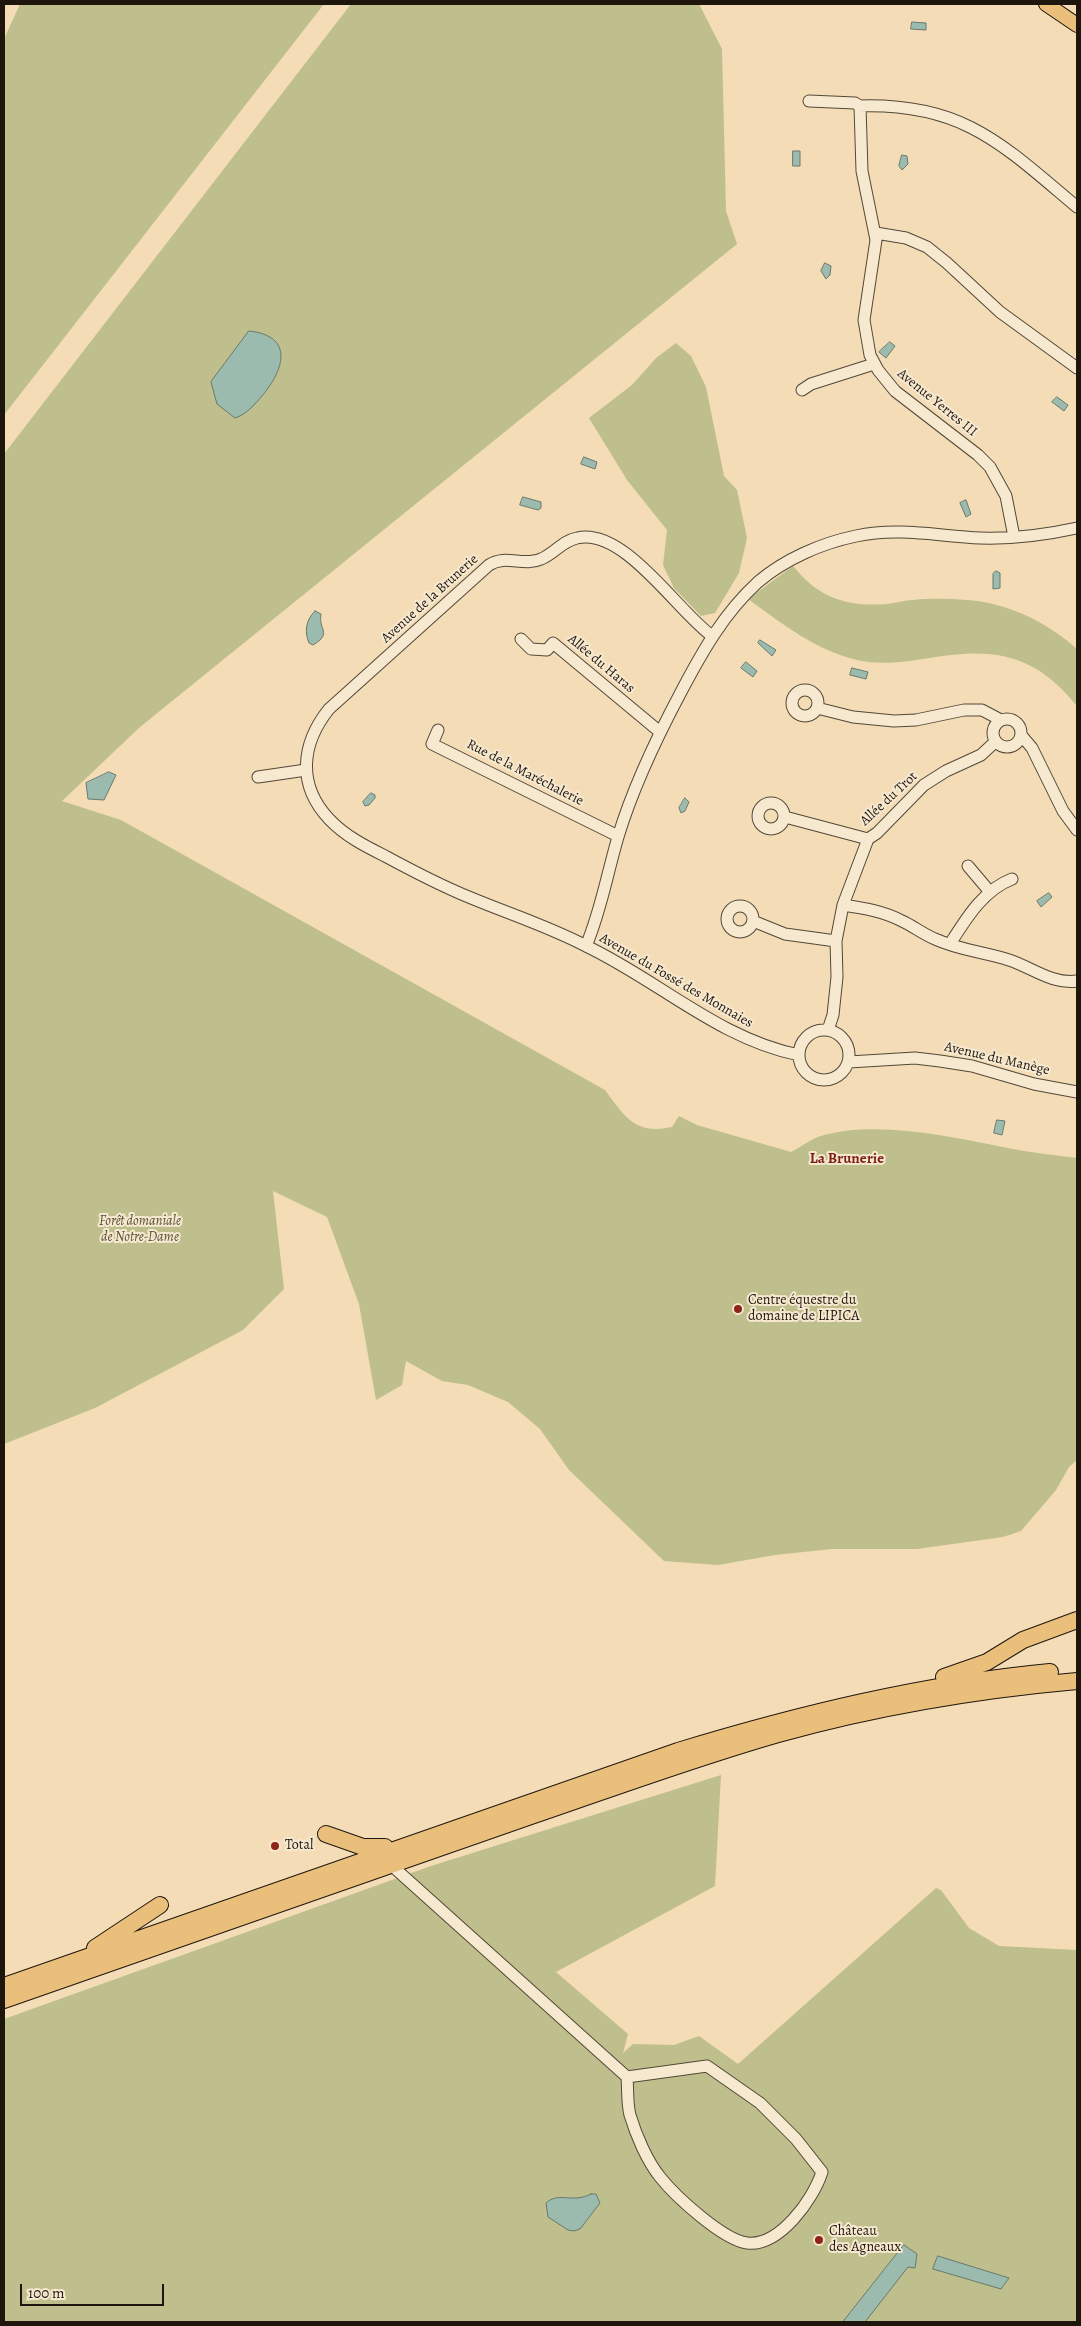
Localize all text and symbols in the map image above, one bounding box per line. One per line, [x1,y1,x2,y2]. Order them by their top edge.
street label: Avenue Yerres III [894,366,980,440]
street label: Avenue de la Brunerie [378,551,482,647]
street label: Allée du Haras [564,631,638,697]
street label: Rue de la Maréchalerie [464,736,586,810]
street label: Allée du Trot [857,768,921,830]
street label: Avenue du Fossé des Monnaies [596,930,756,1032]
street label: Avenue du Manège [943,1039,1051,1079]
district label: La Brunerie [810,1150,884,1168]
park label: Forêt domaniale de Notre-Dame [99,1214,181,1246]
place label: Centre équestre du domaine de LIPICA [748,1293,859,1325]
marker: Centre équestre du domaine de LIPICA [732,1303,744,1315]
place label: Total [285,1838,313,1854]
marker: Total [269,1840,281,1852]
place label: Château des Agneaux [829,2224,901,2256]
marker: Château des Agneaux [813,2234,825,2246]
scale bar [22,2274,166,2306]
text: 100 m [28,2283,65,2303]

